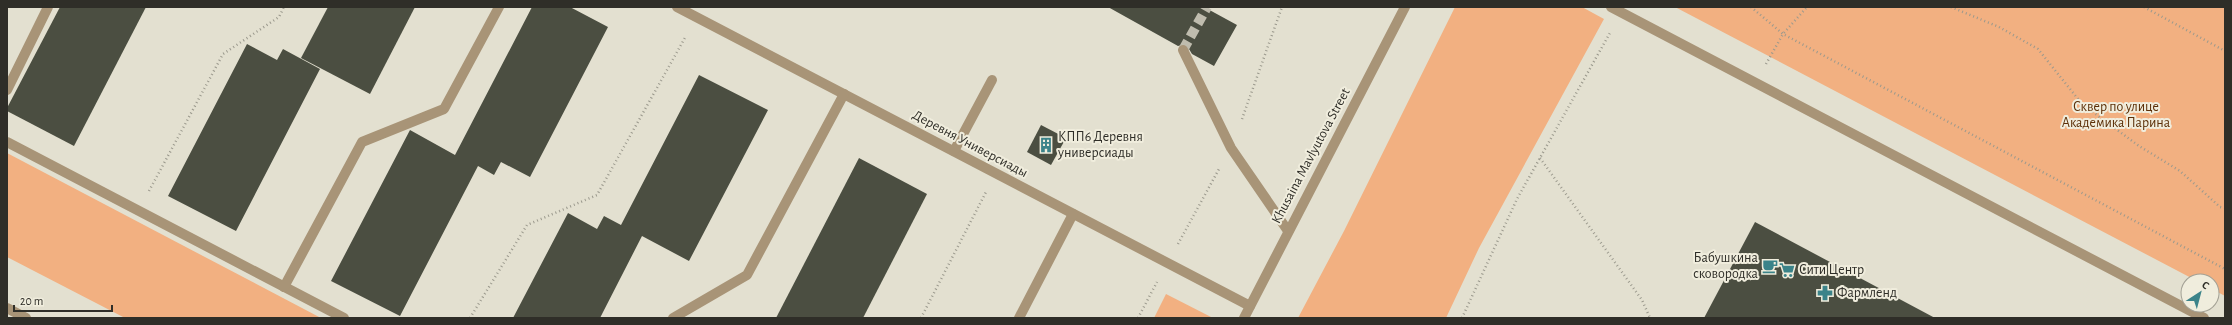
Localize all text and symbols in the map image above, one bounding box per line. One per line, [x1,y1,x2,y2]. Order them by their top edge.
street label: Khusaina Mavlyutova Street [1269,86,1353,226]
park label: Сквер по улице Академика Парина [2062,100,2171,130]
street label: Деревня Универсиады [910,108,1030,180]
place label: КПП6 Деревня универсиады [1057,130,1143,160]
building icon: КПП6 Деревня универсиады [1037,136,1055,154]
place label: Бабушкина сковородка [1693,251,1759,281]
cafe icon: Бабушкина сковородка [1761,257,1779,275]
supermarket icon: Сити Центр [1778,261,1796,279]
place label: Сити Центр [1799,263,1864,277]
north arrow [2180,273,2220,313]
text: С [2200,279,2211,292]
pharmacy icon: Фармленд [1816,284,1834,302]
place label: Фармленд [1837,286,1897,300]
scale bar [14,287,112,313]
text: 20 m [20,295,43,307]

